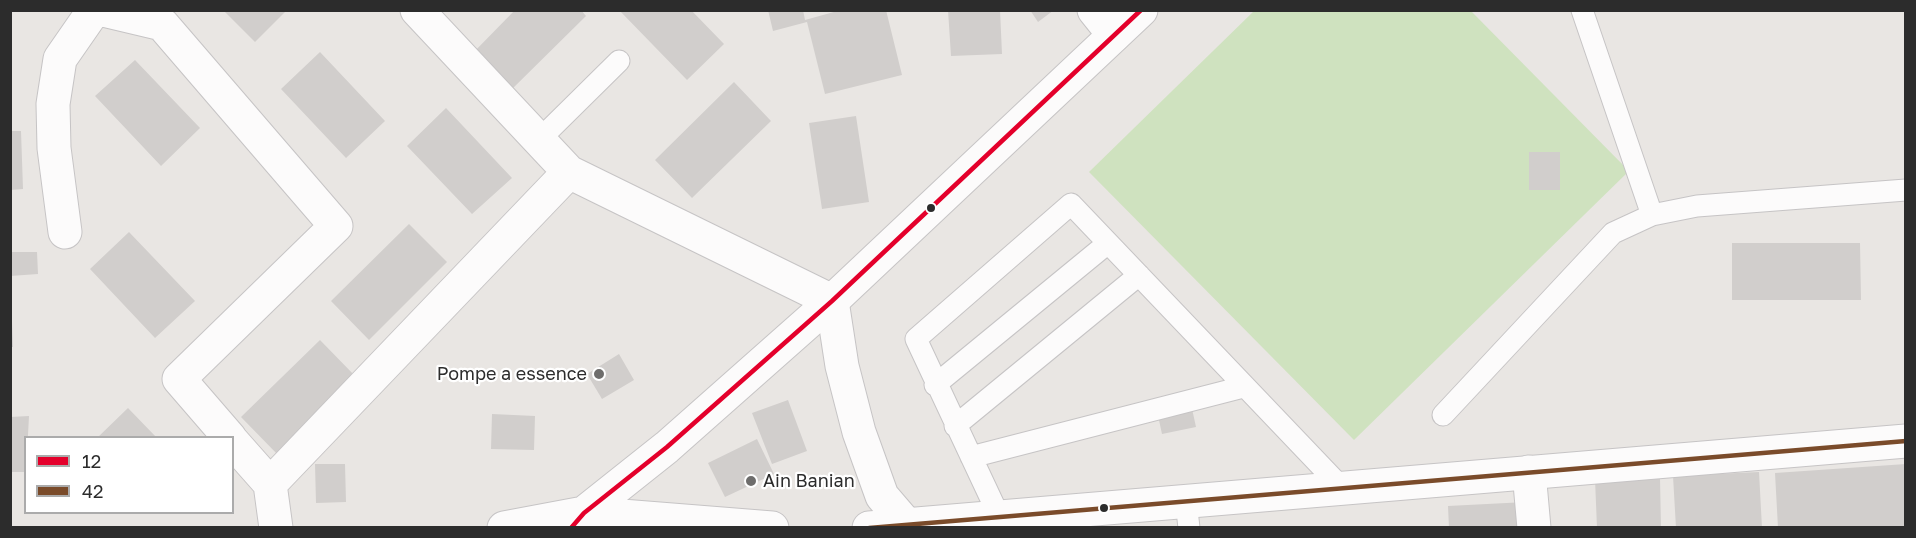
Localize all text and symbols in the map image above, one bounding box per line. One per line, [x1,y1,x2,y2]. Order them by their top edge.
unlabelled marker [925,202,937,214]
place label: Pompe a essence [437,363,587,385]
marker: Pompe a essence [592,367,606,381]
legend [24,436,234,514]
text: 12 [82,450,101,472]
place label: Ain Banian [763,470,855,492]
marker: Ain Banian [744,474,758,488]
text: 42 [82,480,103,502]
unlabelled marker [1098,502,1110,514]

